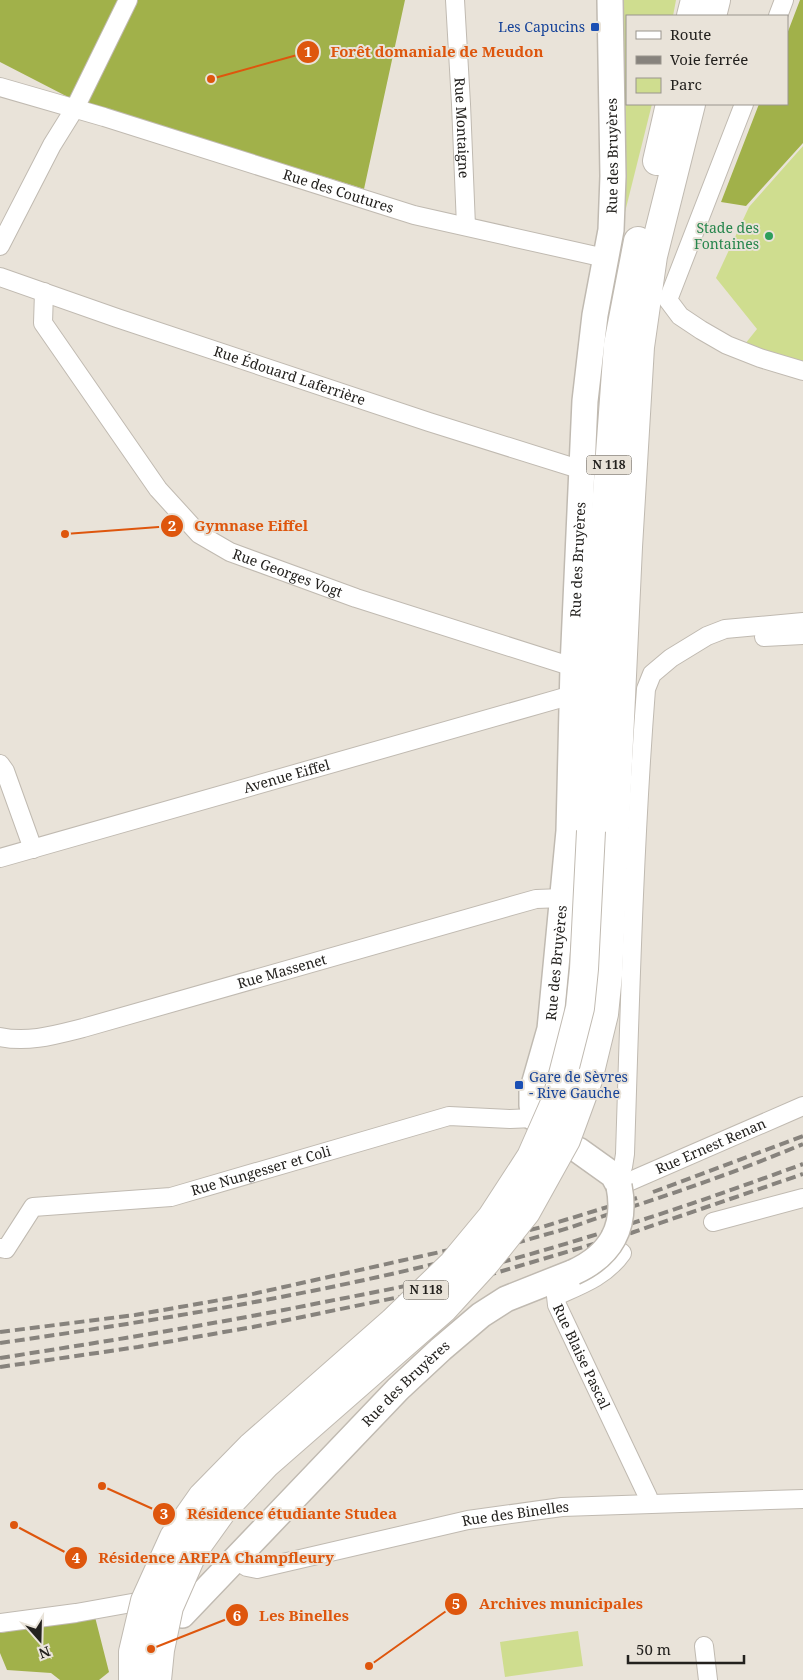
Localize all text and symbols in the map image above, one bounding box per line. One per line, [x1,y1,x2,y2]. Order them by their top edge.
legend [626,15,788,105]
place label: Les Capucins [498,17,585,36]
marker: Les Capucins [589,21,601,33]
text: Route [670,24,711,44]
callout: Forêt domaniale de Meudon [296,37,554,67]
text: 1 [304,41,312,61]
text: Forêt domaniale de Meudon [330,41,544,61]
text: Voie ferrée [670,49,748,69]
text: Parc [670,74,702,94]
street label: Rue Montaigne [450,77,474,179]
street label: Rue des Bruyères [602,98,622,214]
street label: Rue des Coutures [281,164,396,217]
place label: Stade des Fontaines [694,218,759,253]
marker: Stade des Fontaines [763,230,775,242]
street label: Rue Édouard Laferrière [211,341,368,409]
road number: N 118 [586,456,632,474]
street label: Rue des Bruyères [565,501,589,618]
callout: Gymnase Eiffel [159,511,318,541]
text: 2 [168,515,176,535]
text: Gymnase Eiffel [194,515,309,535]
street label: Rue Georges Vogt [230,544,345,601]
street label: Avenue Eiffel [241,754,332,797]
street label: Rue des Bruyères [541,904,571,1021]
street label: Rue Massenet [235,949,329,993]
place label: Gare de Sèvres - Rive Gauche [529,1067,628,1102]
marker: Gare de Sèvres - Rive Gauche [513,1079,525,1091]
street label: Rue Ernest Renan [652,1113,769,1178]
street label: Rue Nungesser et Coli [189,1141,333,1200]
road number: N 118 [404,1280,448,1300]
street label: Rue Blaise Pascal [549,1301,615,1413]
street label: Rue des Bruyères [357,1336,453,1430]
street label: Rue des Binelles [460,1497,569,1530]
callout: Résidence étudiante Studea [152,1499,406,1529]
text: 3 [160,1503,168,1523]
text: Résidence étudiante Studea [187,1503,397,1523]
callout: Résidence AREPA Champfleury [63,1543,344,1573]
text: 4 [72,1547,81,1567]
text: Résidence AREPA Champfleury [98,1547,334,1567]
callout: Archives municipales [444,1589,653,1619]
text: 5 [452,1593,460,1613]
text: Archives municipales [479,1593,643,1613]
callout: Les Binelles [225,1600,359,1630]
text: 6 [233,1605,241,1625]
text: Les Binelles [259,1605,349,1625]
north arrow [15,1615,65,1665]
scale bar [628,1632,744,1664]
text: 50 m [636,1639,671,1659]
text: N [36,1642,53,1664]

